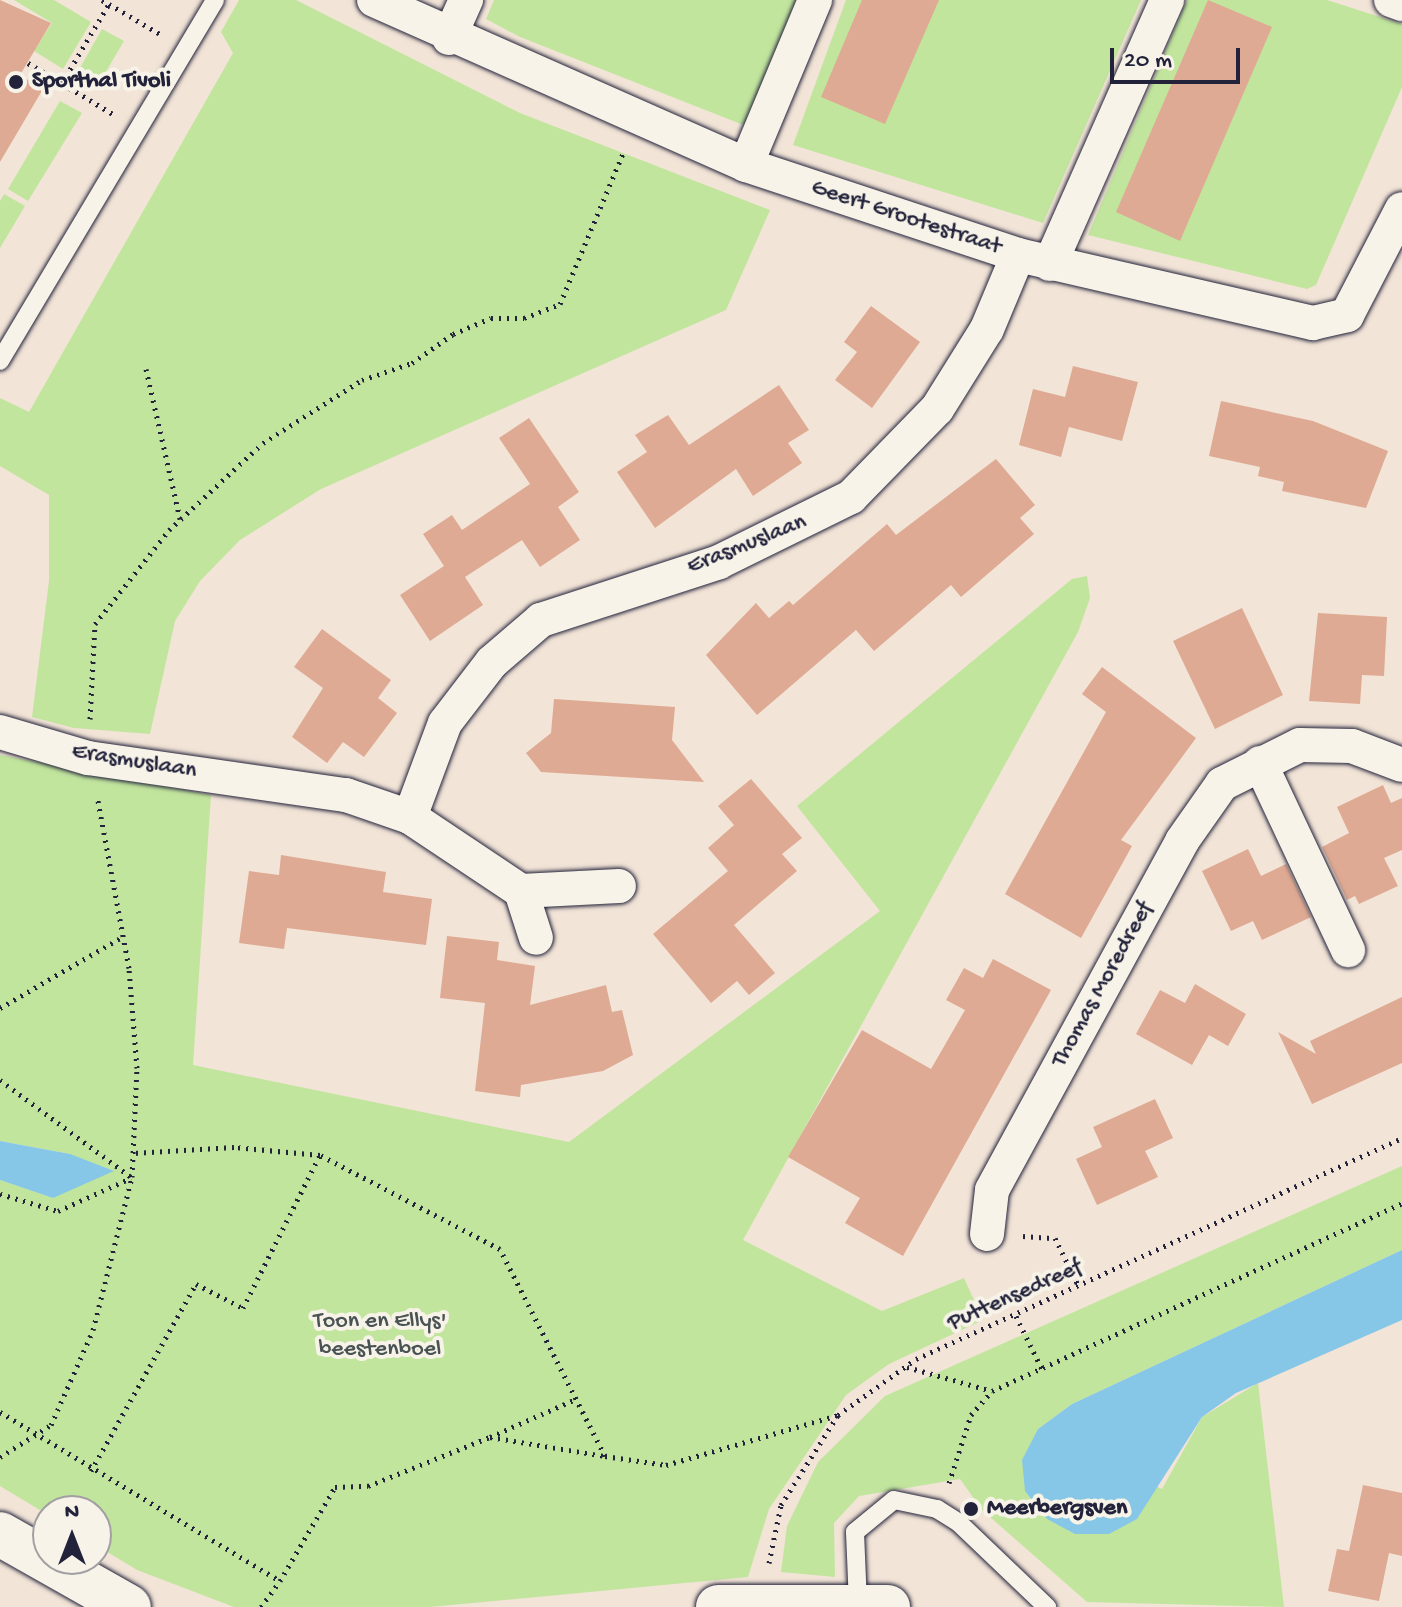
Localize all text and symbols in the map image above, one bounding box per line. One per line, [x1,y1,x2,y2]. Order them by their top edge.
scale bar [1114,32,1244,82]
text: 20 m [1124,47,1172,76]
place label: Sporthal Tivoli [32,68,171,96]
marker: Sporthal Tivoli [7,73,25,91]
street label: Geert Grootestraat [807,174,1005,262]
street label: Erasmuslaan [683,508,811,582]
street label: Erasmuslaan [69,738,199,786]
street label: Thomas Moredreef [1046,897,1160,1073]
street label: Puttensedreef [943,1254,1087,1338]
park label: Toon en Ellys' beestenboel [314,1308,446,1364]
north arrow [32,1495,112,1575]
place label: Meerbergsven [987,1495,1127,1523]
text: N [65,1500,79,1526]
marker: Meerbergsven [962,1500,980,1518]

